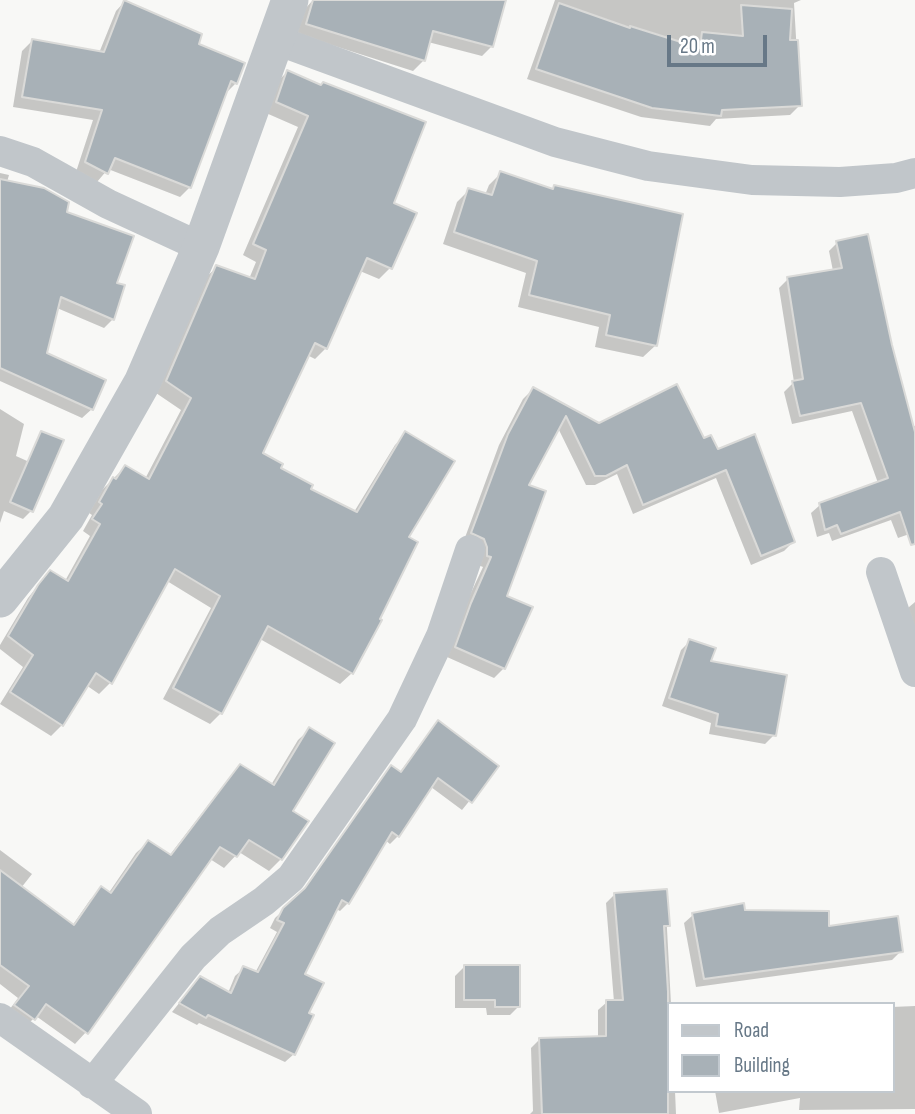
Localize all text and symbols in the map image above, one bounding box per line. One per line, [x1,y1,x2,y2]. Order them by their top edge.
scale bar [670,21,770,65]
text: 20 m [680,34,715,59]
legend [666,1002,894,1093]
text: Road [734,1018,769,1043]
text: Building [734,1053,790,1078]

